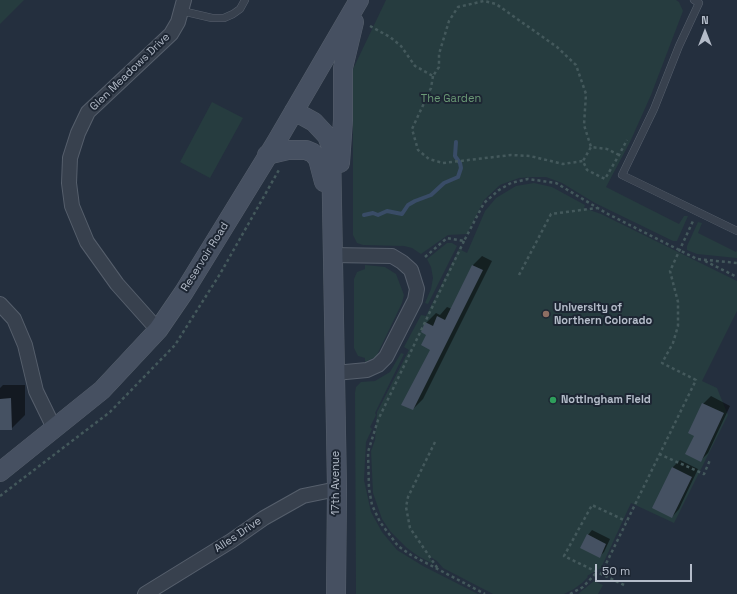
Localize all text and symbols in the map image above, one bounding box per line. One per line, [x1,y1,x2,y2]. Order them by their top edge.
north arrow [685,12,725,52]
text: N [701,13,709,27]
street label: Glen Meadows Drive [87,31,173,113]
park label: The Garden [421,92,481,106]
street label: Reservoir Road [178,220,232,294]
place label: University of Northern Colorado [554,301,652,327]
marker: University of Northern Colorado [541,309,551,319]
place label: Nottingham Field [561,393,651,407]
marker: Nottingham Field [548,395,558,405]
street label: 17th Avenue [329,451,343,515]
street label: Alles Drive [212,514,264,556]
scale bar [597,556,694,582]
text: 50 m [602,563,630,579]

